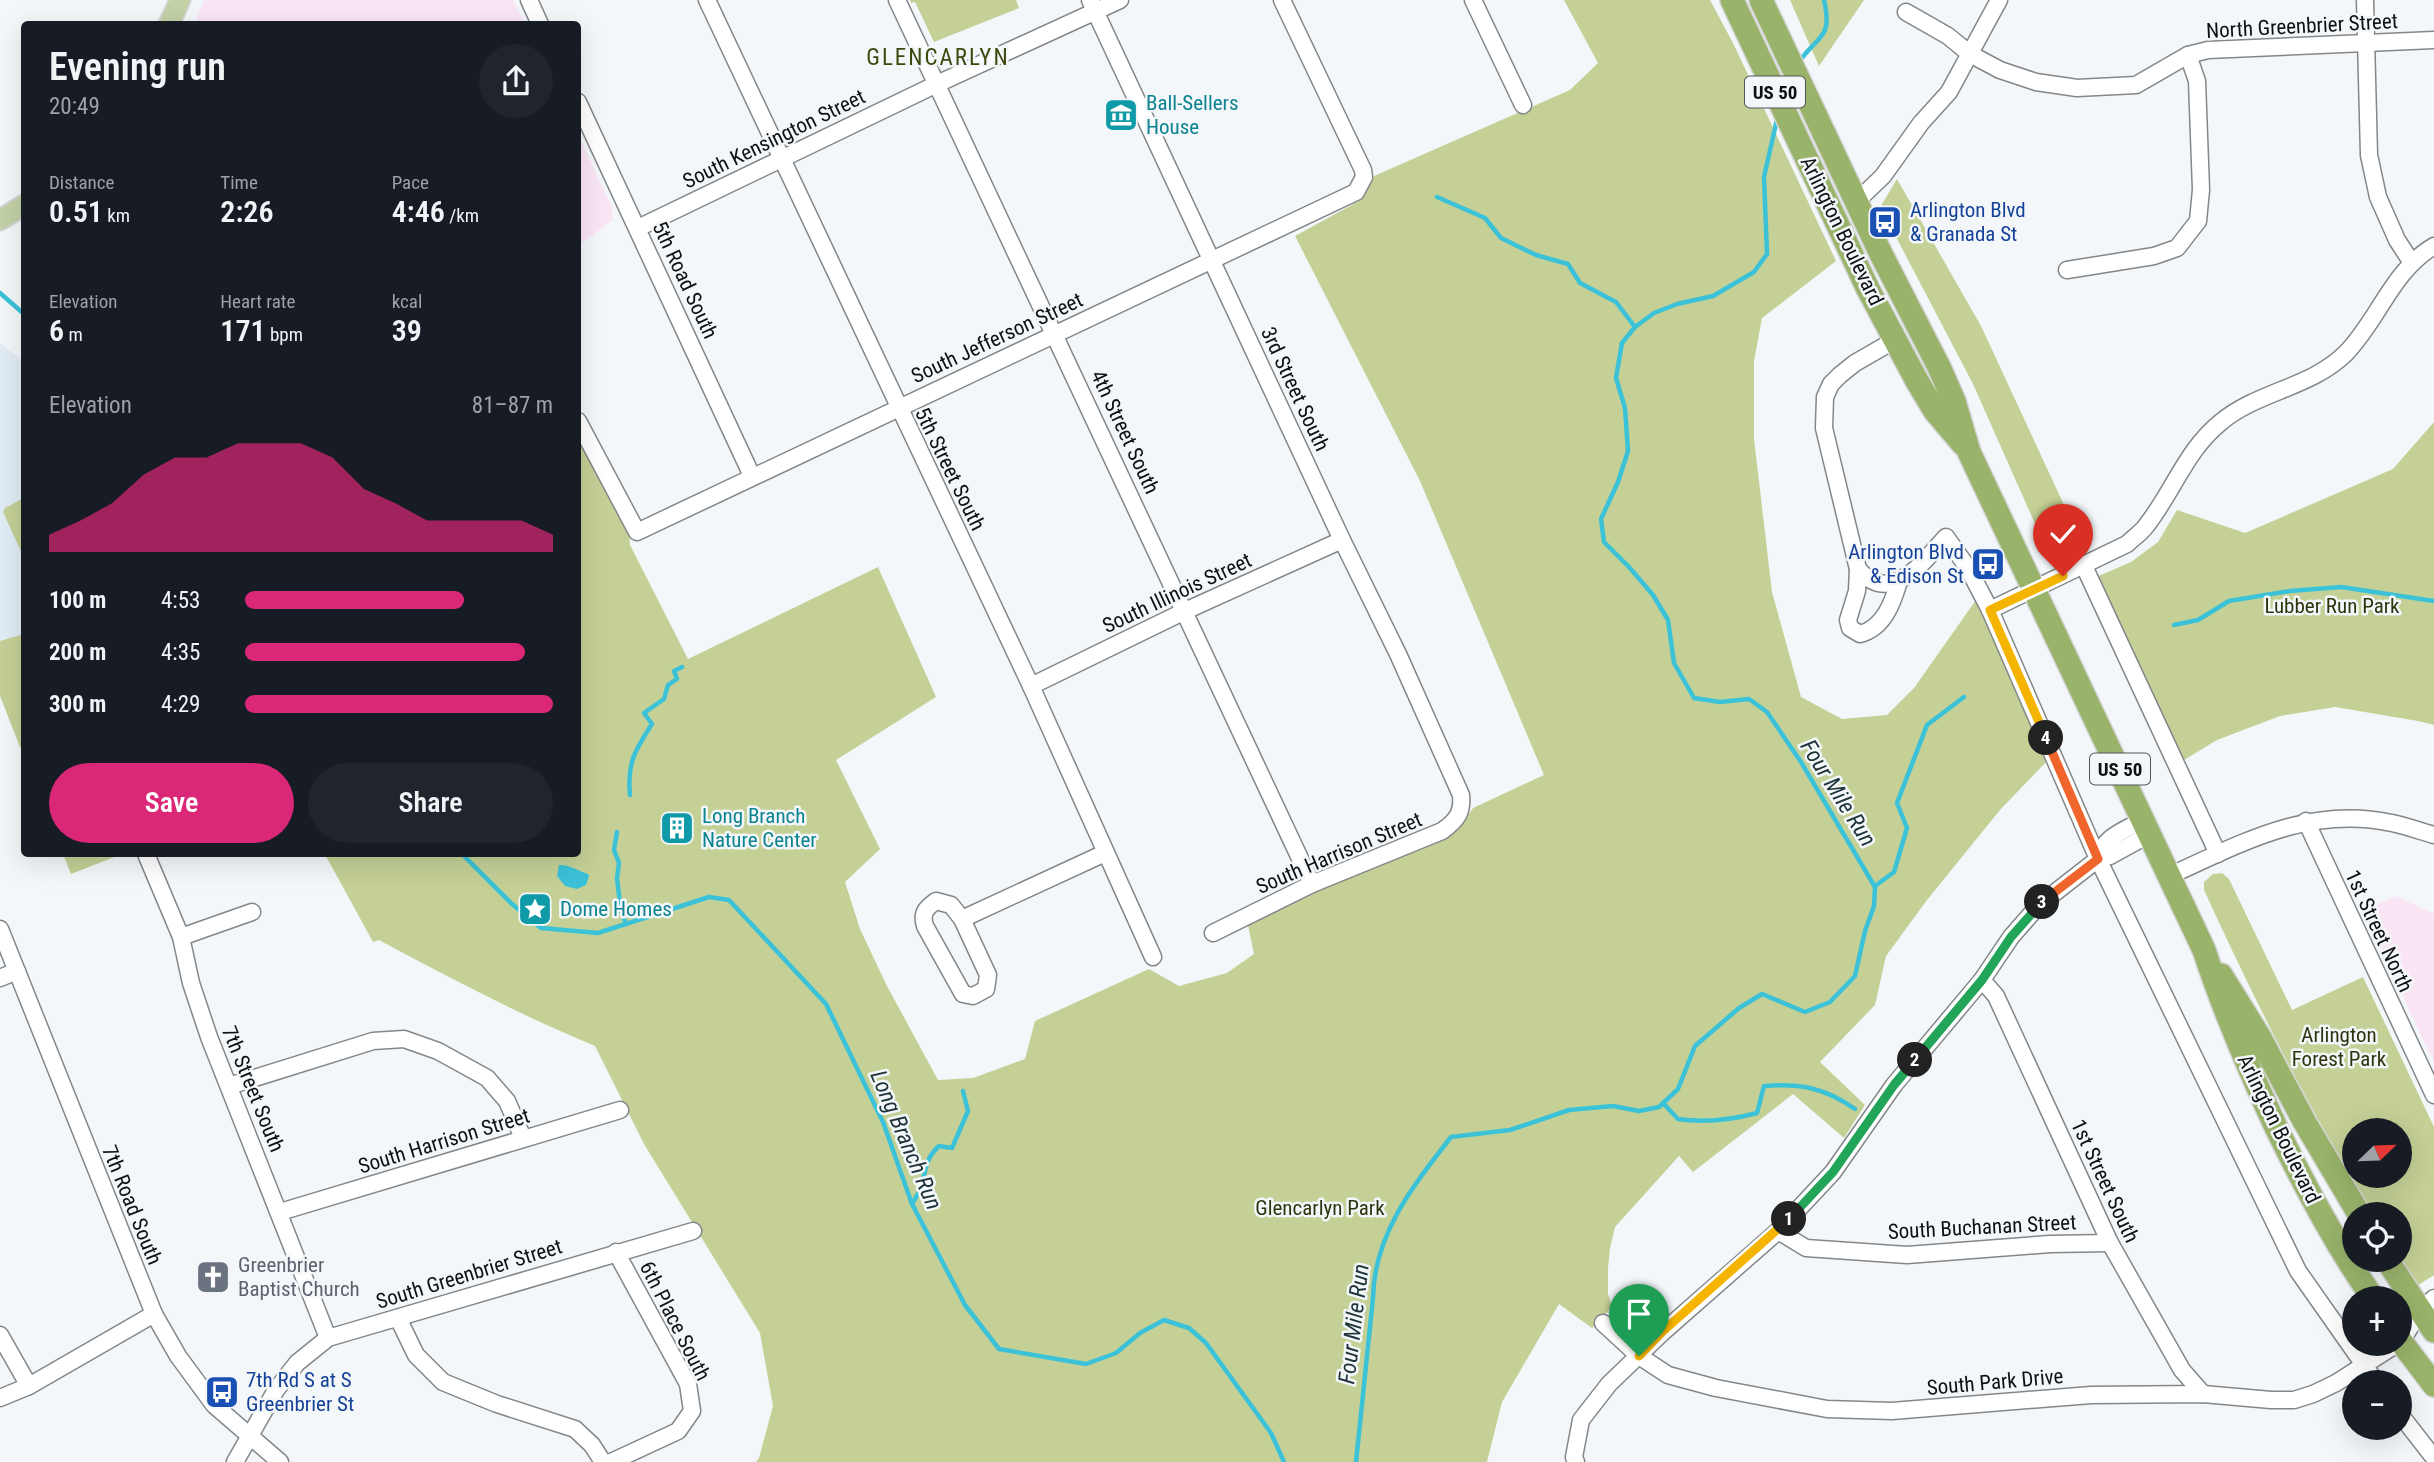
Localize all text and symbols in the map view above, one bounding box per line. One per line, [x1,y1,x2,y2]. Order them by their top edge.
street label: North Greenbrier Street [2206,9,2398,43]
button: share [479,44,553,118]
district label: GLENCARLYN [866,44,1010,71]
text: Evening run [49,45,226,89]
road number: US 50 [1745,76,1805,108]
street label: South Kensington Street [679,84,869,194]
place label: Ball-Sellers House [1146,91,1239,139]
text: 20:49 [49,93,100,120]
museum icon: Ball-Sellers House [1102,96,1140,134]
street label: Arlington Boulevard [1796,153,1888,309]
text: Distance [49,171,114,194]
text: Time [220,171,258,194]
text: Pace [392,171,429,194]
text: 0.51 [49,194,103,229]
text: 2:26 [220,194,274,229]
text: 4:46 [392,194,445,229]
place label: Arlington Blvd & Granada St [1910,198,2026,246]
bus stop icon: Arlington Blvd & Granada St [1866,203,1904,241]
text: km [103,204,130,227]
text: /km [445,204,479,227]
street label: 5th Road South [647,218,723,342]
street label: South Jefferson Street [907,288,1087,388]
text: Elevation [49,290,117,313]
text: Heart rate [220,290,295,313]
text: kcal [392,290,422,313]
text: 6 [49,313,64,348]
text: 171 [220,313,266,348]
text: 39 [392,313,422,348]
text: m [64,323,83,346]
text: bpm [266,323,303,346]
street label: 3rd Street South [1256,323,1334,455]
street label: 4th Street South [1086,366,1164,498]
text: Elevation [49,392,132,419]
text: 81–87 m [472,392,553,419]
street label: 5th Street South [910,404,990,534]
pin [2033,504,2093,576]
icon: check [2044,515,2082,553]
place label: Arlington Blvd & Edison St [1848,540,1964,588]
bus stop icon: Arlington Blvd & Edison St [1969,545,2007,583]
street label: South Illinois Street [1099,548,1255,638]
text: 100 m [49,587,106,614]
text: 4:53 [161,587,200,614]
park label: Lubber Run Park [2264,594,2400,618]
text: 200 m [49,639,106,666]
text: 4:35 [161,639,200,666]
text: 300 m [49,691,106,718]
text: 4:29 [161,691,200,718]
pin: 4 [2028,720,2064,756]
text: 4 [2041,726,2050,749]
water label: Four Mile Run [1795,735,1881,851]
road number: US 50 [2090,754,2150,784]
button: Save [49,763,294,843]
button: Share [308,763,553,843]
place label: Long Branch Nature Center [702,804,817,852]
street label: South Harrison Street [1252,807,1426,899]
building icon: Long Branch Nature Center [658,809,696,847]
street label: 1st Street North [2340,866,2418,996]
pin: 3 [2024,884,2060,920]
place icon: Dome Homes [516,890,554,928]
text: 3 [2037,890,2046,913]
place label: Dome Homes [560,897,672,921]
street label: 7th Street South [217,1023,289,1155]
park label: Arlington Forest Park [2292,1023,2387,1071]
pin: 2 [1898,1042,1932,1078]
text: 2 [1910,1048,1919,1071]
street label: Arlington Boulevard [2233,1051,2325,1207]
water label: Long Branch Run [865,1066,947,1214]
street label: South Harrison Street [355,1104,533,1178]
street label: 1st Street South [2066,1116,2144,1246]
north arrow [2342,1118,2412,1188]
map controls [2342,1118,2412,1440]
street label: 7th Road South [97,1142,167,1268]
park label: Glencarlyn Park [1255,1196,1385,1220]
pin: 1 [1772,1202,1806,1236]
button: locate [2342,1202,2412,1272]
text: 1 [1784,1207,1793,1230]
street label: South Buchanan Street [1887,1210,2077,1244]
street label: South Greenbrier Street [373,1234,565,1314]
place label: Greenbrier Baptist Church [238,1253,360,1301]
street label: 6th Place South [635,1257,715,1385]
church icon: Greenbrier Baptist Church [194,1258,232,1296]
water label: Four Mile Run [1333,1262,1375,1386]
pin [1609,1284,1669,1356]
button: + [2342,1286,2412,1356]
icon: arrive [1620,1295,1658,1333]
street label: South Park Drive [1926,1364,2064,1400]
place label: 7th Rd S at S Greenbrier St [246,1368,354,1416]
button: − [2342,1370,2412,1440]
bus stop icon: 7th Rd S at S Greenbrier St [203,1373,241,1411]

